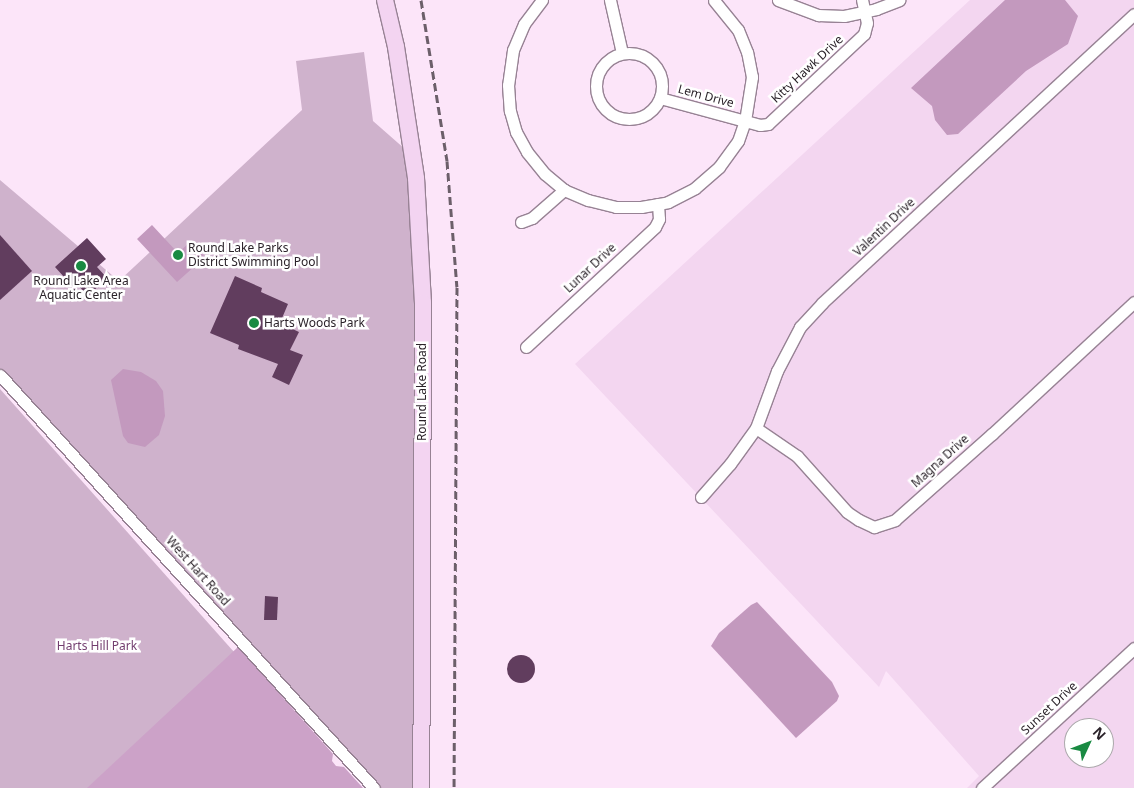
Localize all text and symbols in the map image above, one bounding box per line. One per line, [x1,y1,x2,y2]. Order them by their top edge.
street label: Kitty Hawk Drive [768,32,846,106]
street label: Lem Drive [677,82,735,110]
street label: Valentin Drive [850,195,918,259]
street label: Lunar Drive [561,240,619,296]
place label: Round Lake Parks District Swimming Pool [188,241,319,269]
marker: Round Lake Parks District Swimming Pool [172,249,184,261]
marker: Round Lake Area Aquatic Center [75,260,87,272]
place label: Round Lake Area Aquatic Center [33,274,129,302]
place label: Harts Woods Park [264,316,365,330]
marker: Harts Woods Park [248,317,260,329]
street label: Round Lake Road [415,343,429,441]
street label: Magna Drive [908,432,972,490]
street label: West Hart Road [163,534,233,608]
park label: Harts Hill Park [57,639,137,653]
street label: Sunset Drive [1018,679,1080,737]
north arrow [1064,718,1114,768]
text: N [1089,722,1110,744]

